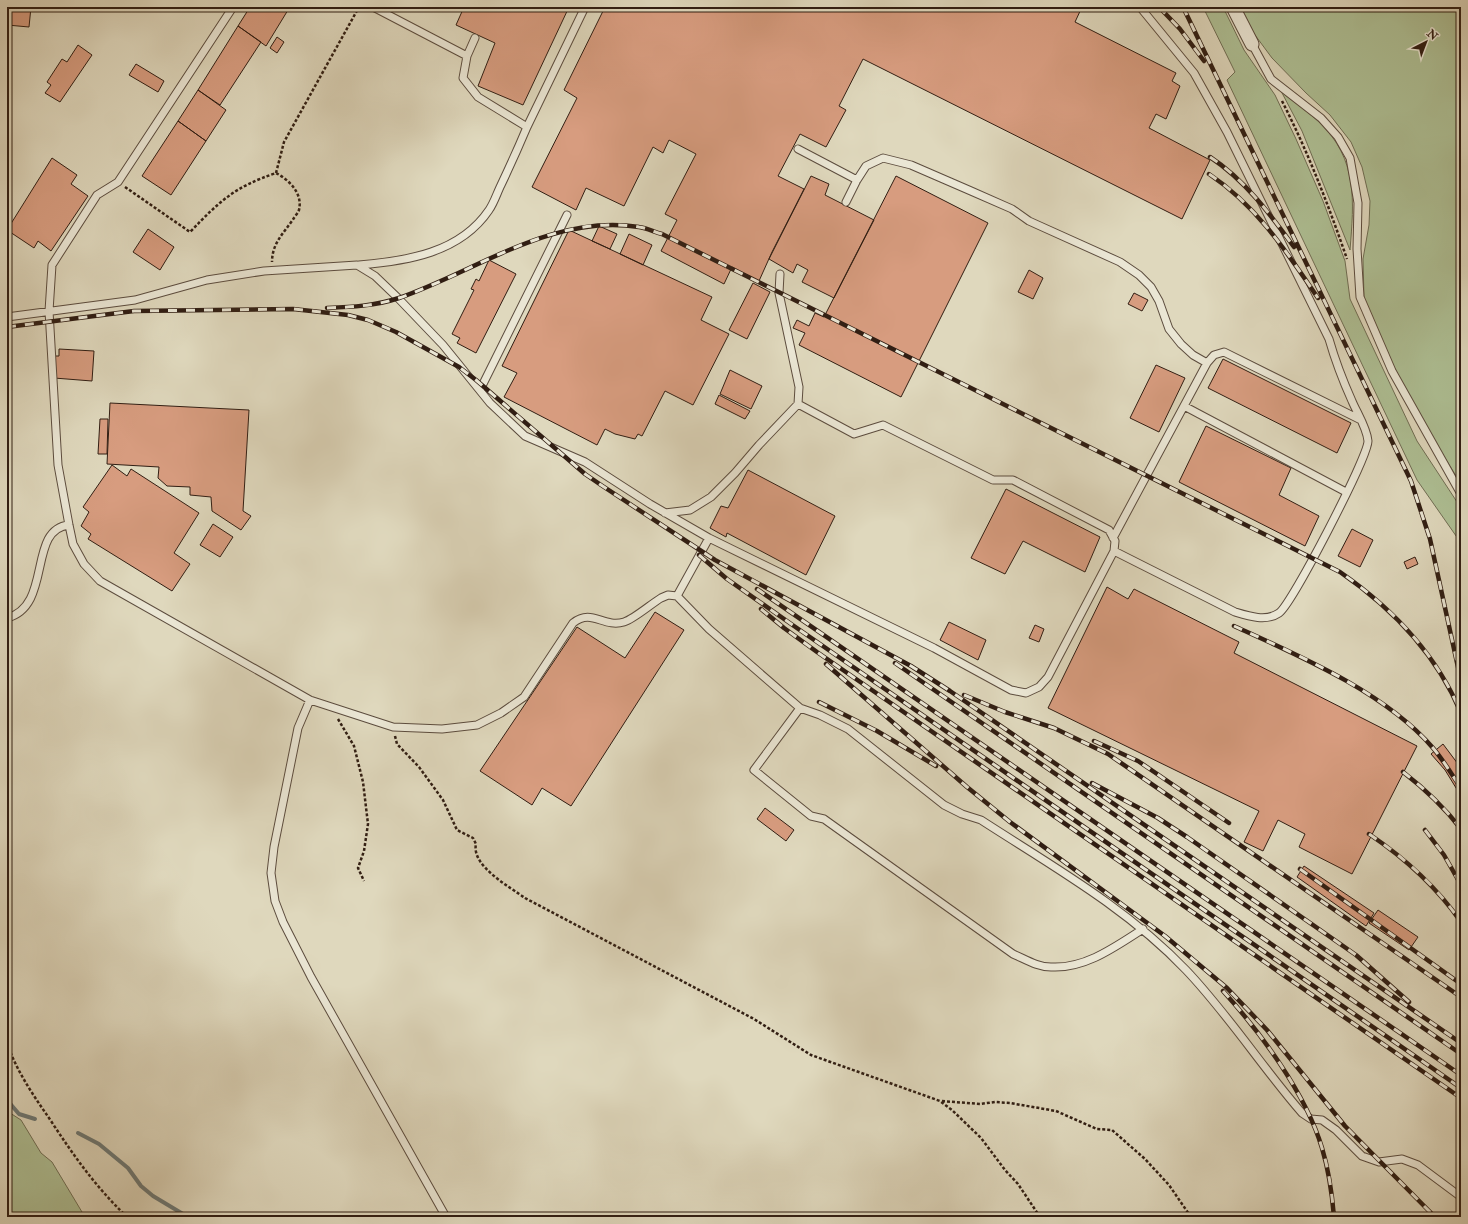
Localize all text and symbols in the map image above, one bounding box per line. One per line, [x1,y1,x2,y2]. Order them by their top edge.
north arrow [1406,22,1446,62]
text: N [1424,26,1441,44]

